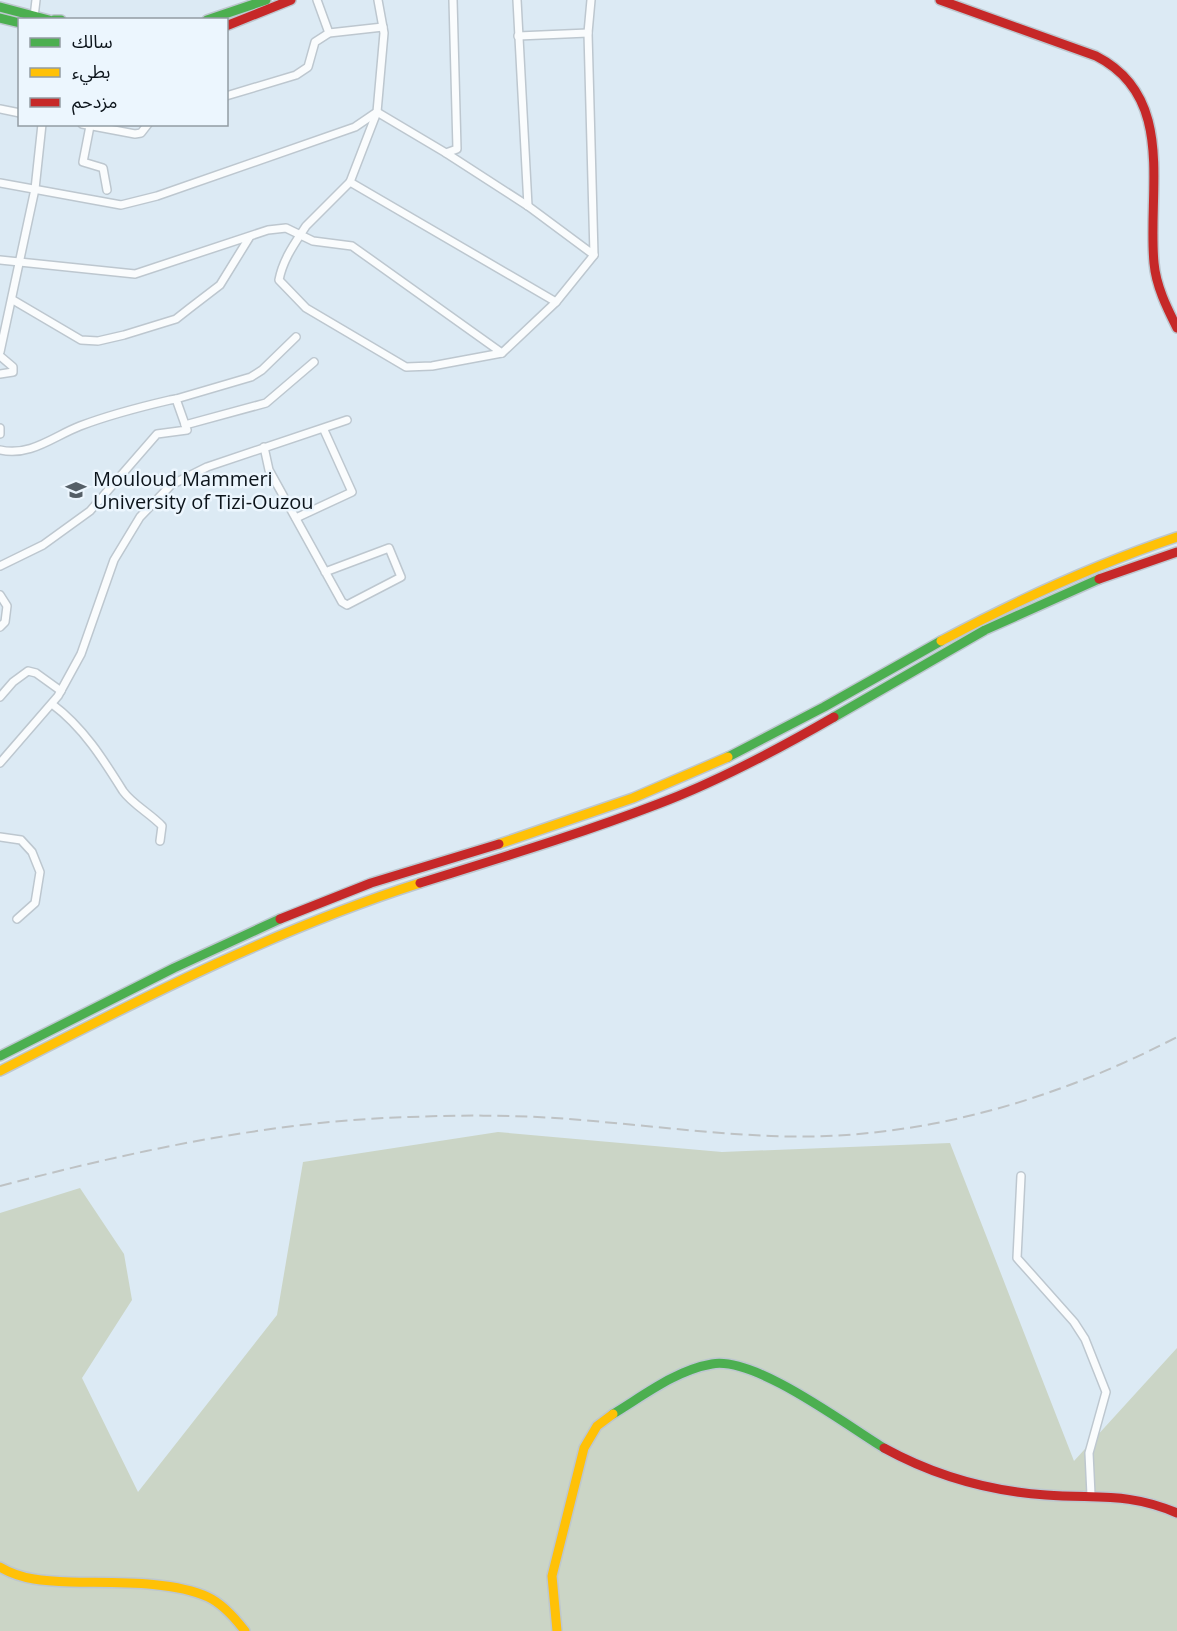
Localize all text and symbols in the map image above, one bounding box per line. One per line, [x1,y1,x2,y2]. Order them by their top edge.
legend [18,18,228,126]
text: سالك [72,29,113,53]
text: بطيء [72,59,110,85]
text: مزدحم [72,89,117,115]
place label: Mouloud Mammeri University of Tizi-Ouzou [93,465,314,515]
school or university icon: Mouloud Mammeri University of Tizi-Ouzou [64,478,88,502]

